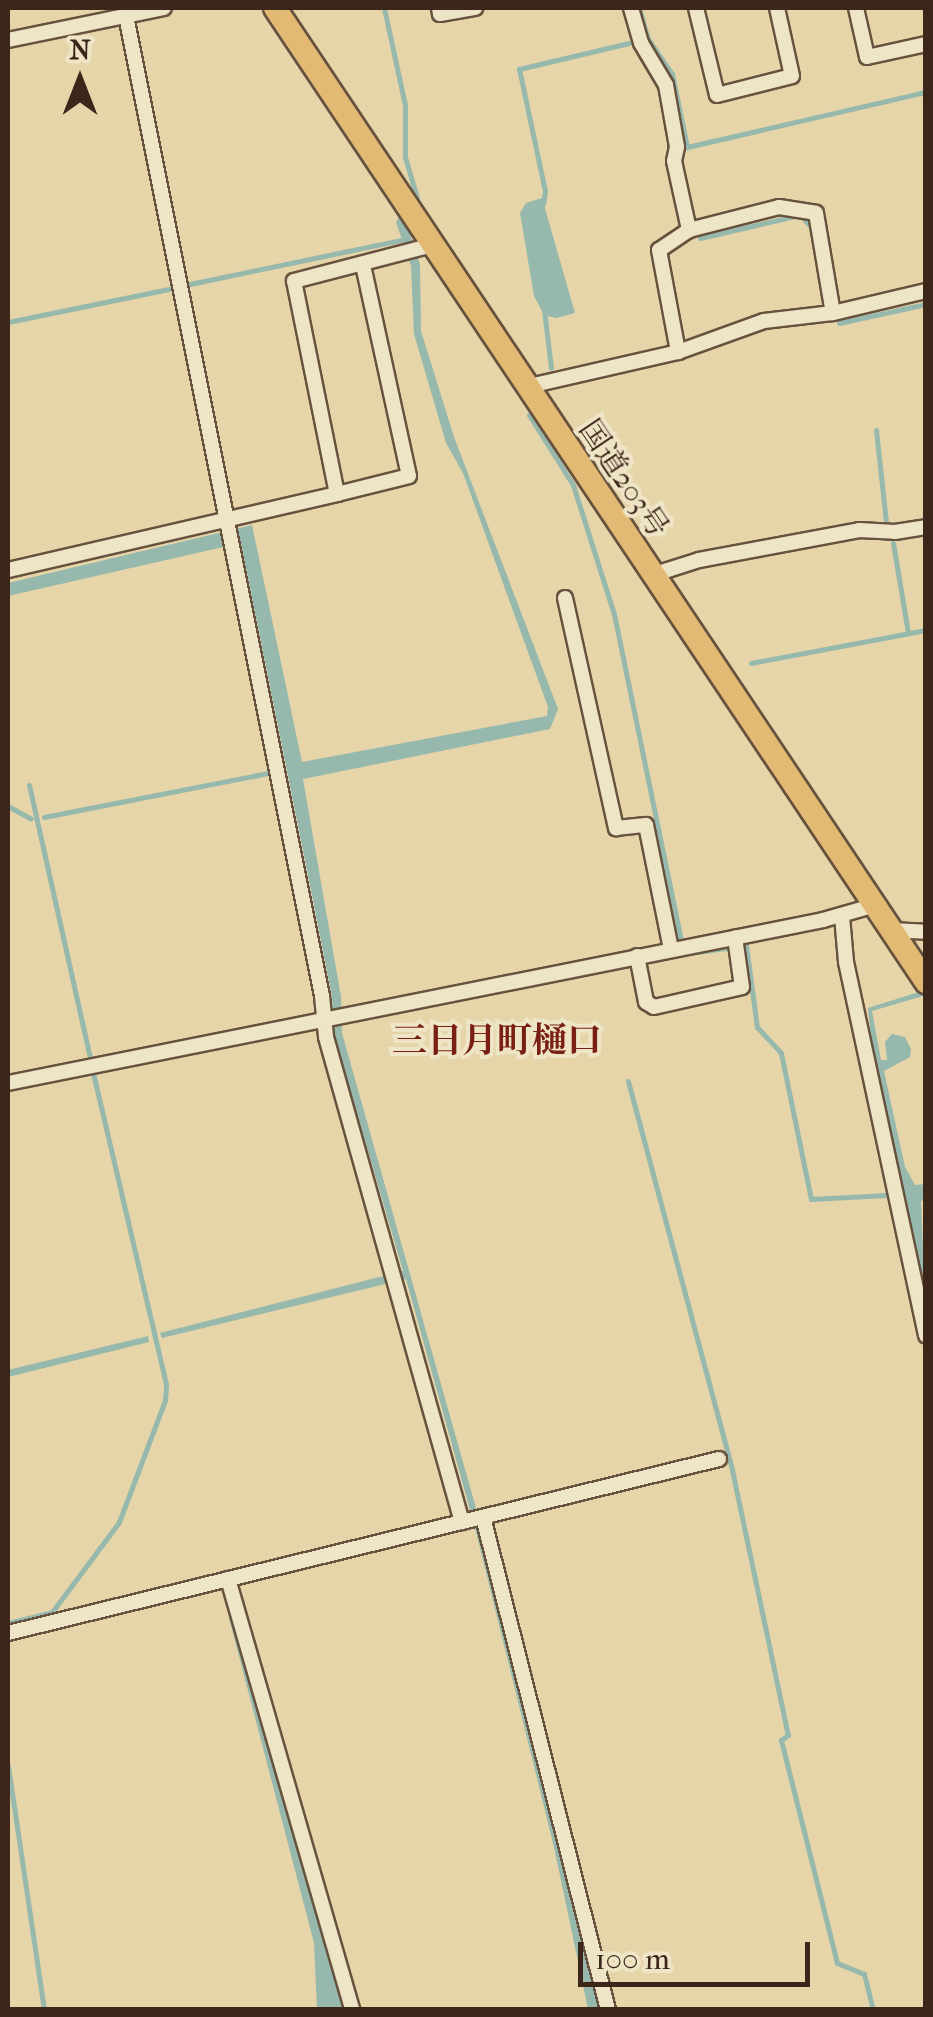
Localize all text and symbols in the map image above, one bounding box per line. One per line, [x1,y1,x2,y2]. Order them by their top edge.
north arrow [30,30,130,130]
text: N [69,33,91,66]
street label: 国道203号 [571,413,675,545]
district label: 三日月町樋口 [392,1020,602,1062]
scale bar [583,1922,816,1984]
text: 100 m [595,1942,670,1977]

